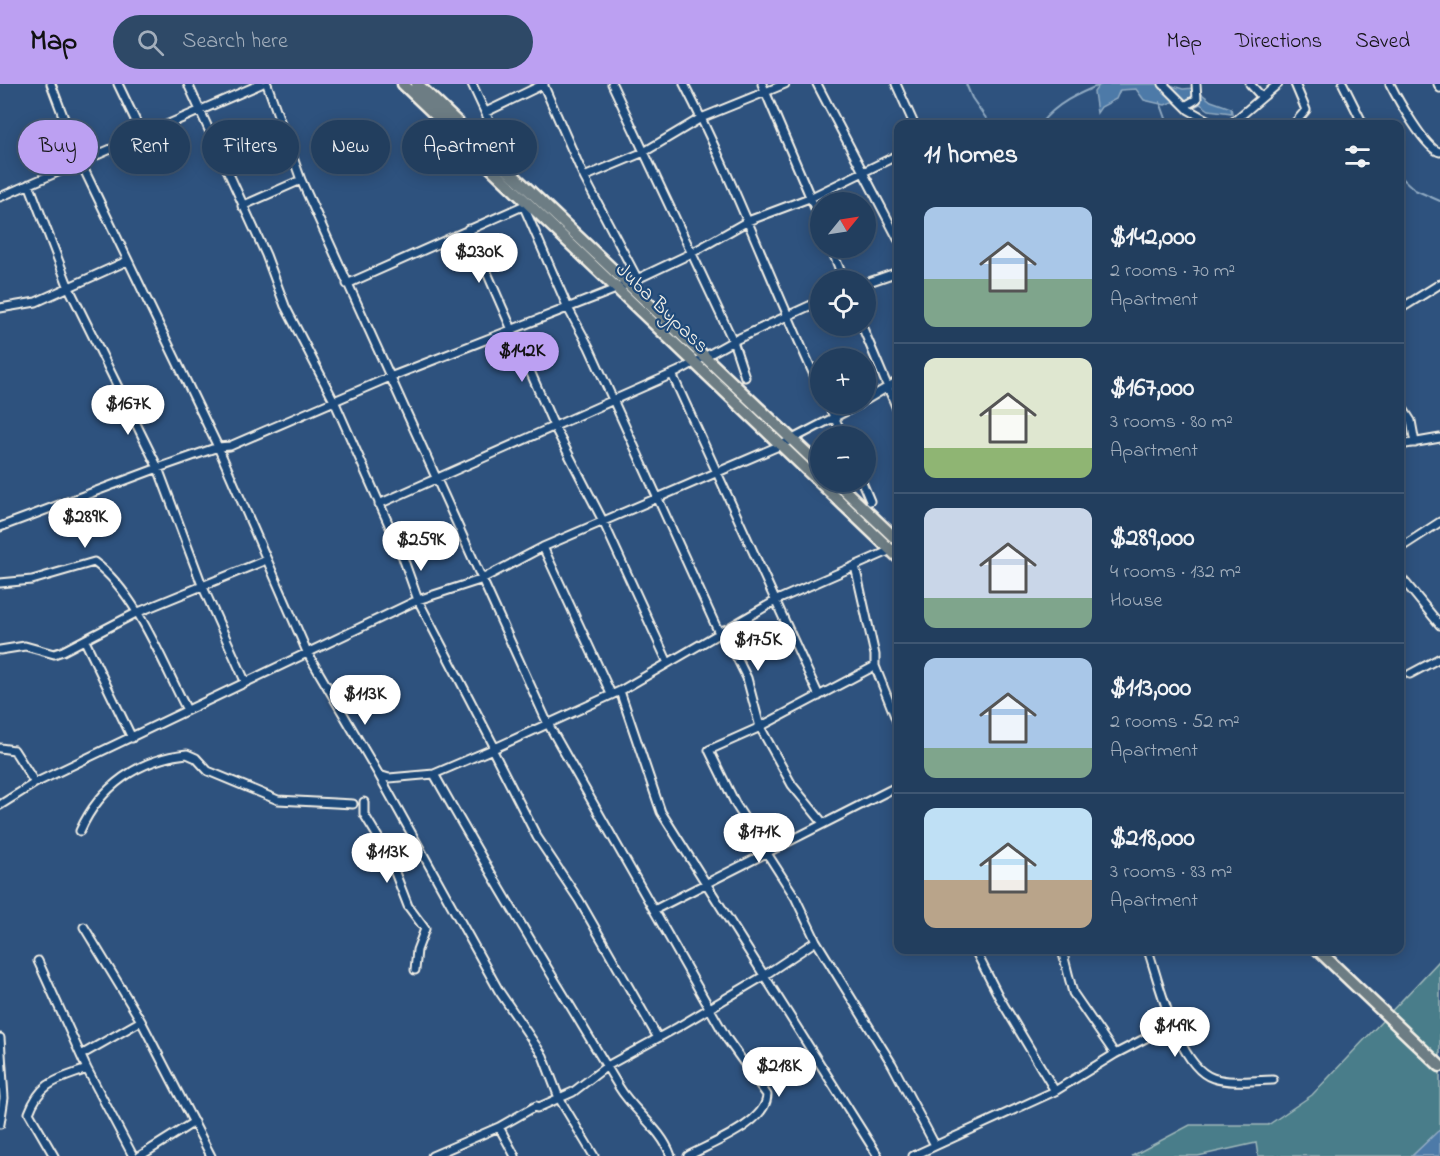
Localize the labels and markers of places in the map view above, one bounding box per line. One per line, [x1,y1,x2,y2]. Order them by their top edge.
pin: $230K [437,233,521,284]
pin: $142K [480,332,564,383]
pin: $167K [86,385,170,436]
pin: $289K [43,498,127,549]
pin: $259K [379,521,463,572]
pin: $175K [716,621,800,672]
pin: $113K [323,675,407,726]
pin: $171K [717,813,801,864]
pin: $113K [345,833,429,884]
pin: $149K [1133,1007,1217,1058]
pin: $218K [737,1047,821,1098]

